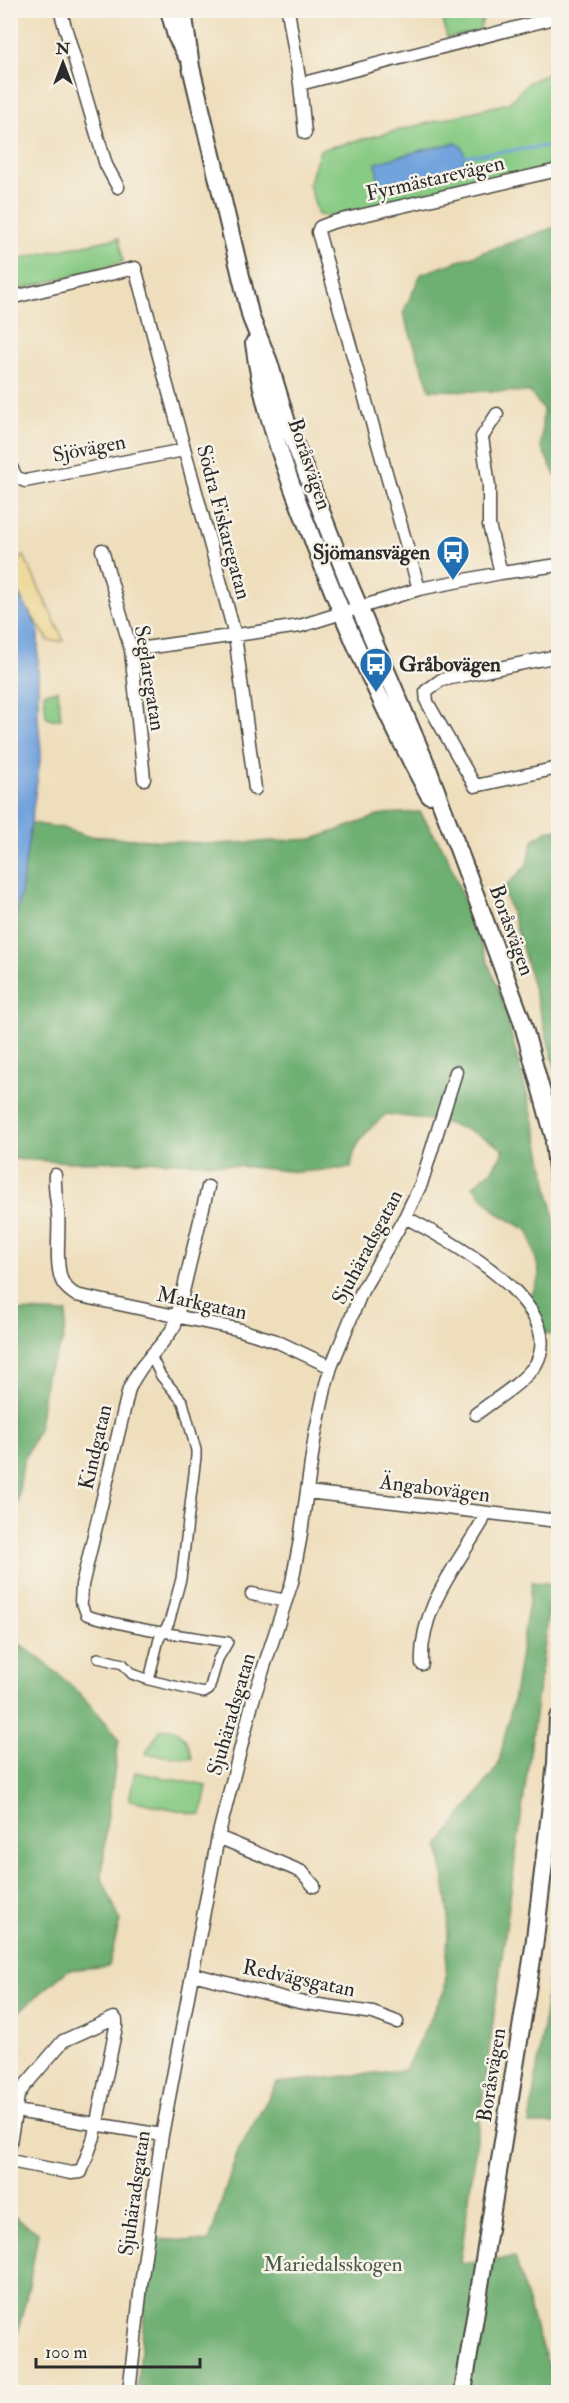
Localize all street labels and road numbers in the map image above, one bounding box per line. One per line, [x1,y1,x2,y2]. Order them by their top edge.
street label: Fyrmästarevägen [363,149,507,208]
street label: Boråsvägen [281,415,338,514]
street label: Sjövägen [50,428,128,469]
street label: Södra Fiskaregatan [190,442,257,603]
street label: Seglaregatan [128,623,171,733]
street label: Boråsvägen [483,881,541,980]
street label: Sjuhäradsgatan [326,1185,409,1309]
street label: Markgatan [154,1281,250,1326]
street label: Kindgatan [73,1402,118,1492]
street label: Ängabovägen [377,1468,492,1509]
street label: Sjuhäradsgatan [201,1650,262,1779]
street label: Redvägsgatan [240,1953,358,2004]
street label: Boråsvägen [471,2026,512,2124]
street label: Sjuhäradsgatan [112,2128,157,2257]

